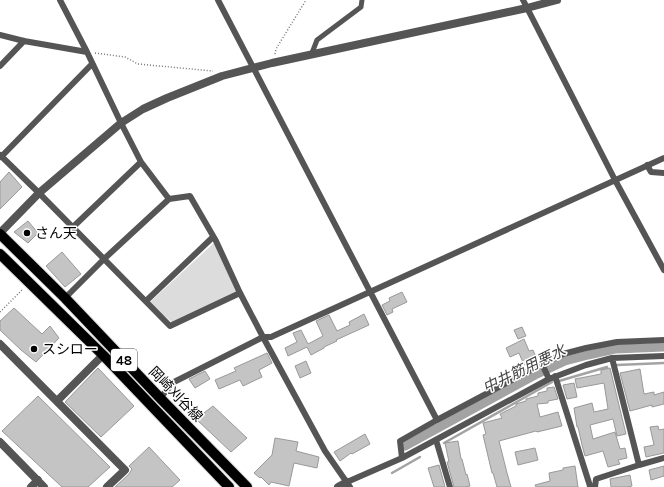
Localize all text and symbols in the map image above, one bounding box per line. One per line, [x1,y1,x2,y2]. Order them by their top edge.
place label: さん天 [35,225,77,242]
marker: さん天 [22,228,32,238]
water label: 中井筋用悪水 [480,340,570,397]
place label: スシロー [42,341,98,358]
marker: スシロー [29,344,39,354]
road number: 48 [111,349,137,371]
street label: 岡崎刈谷線 [145,363,206,425]

